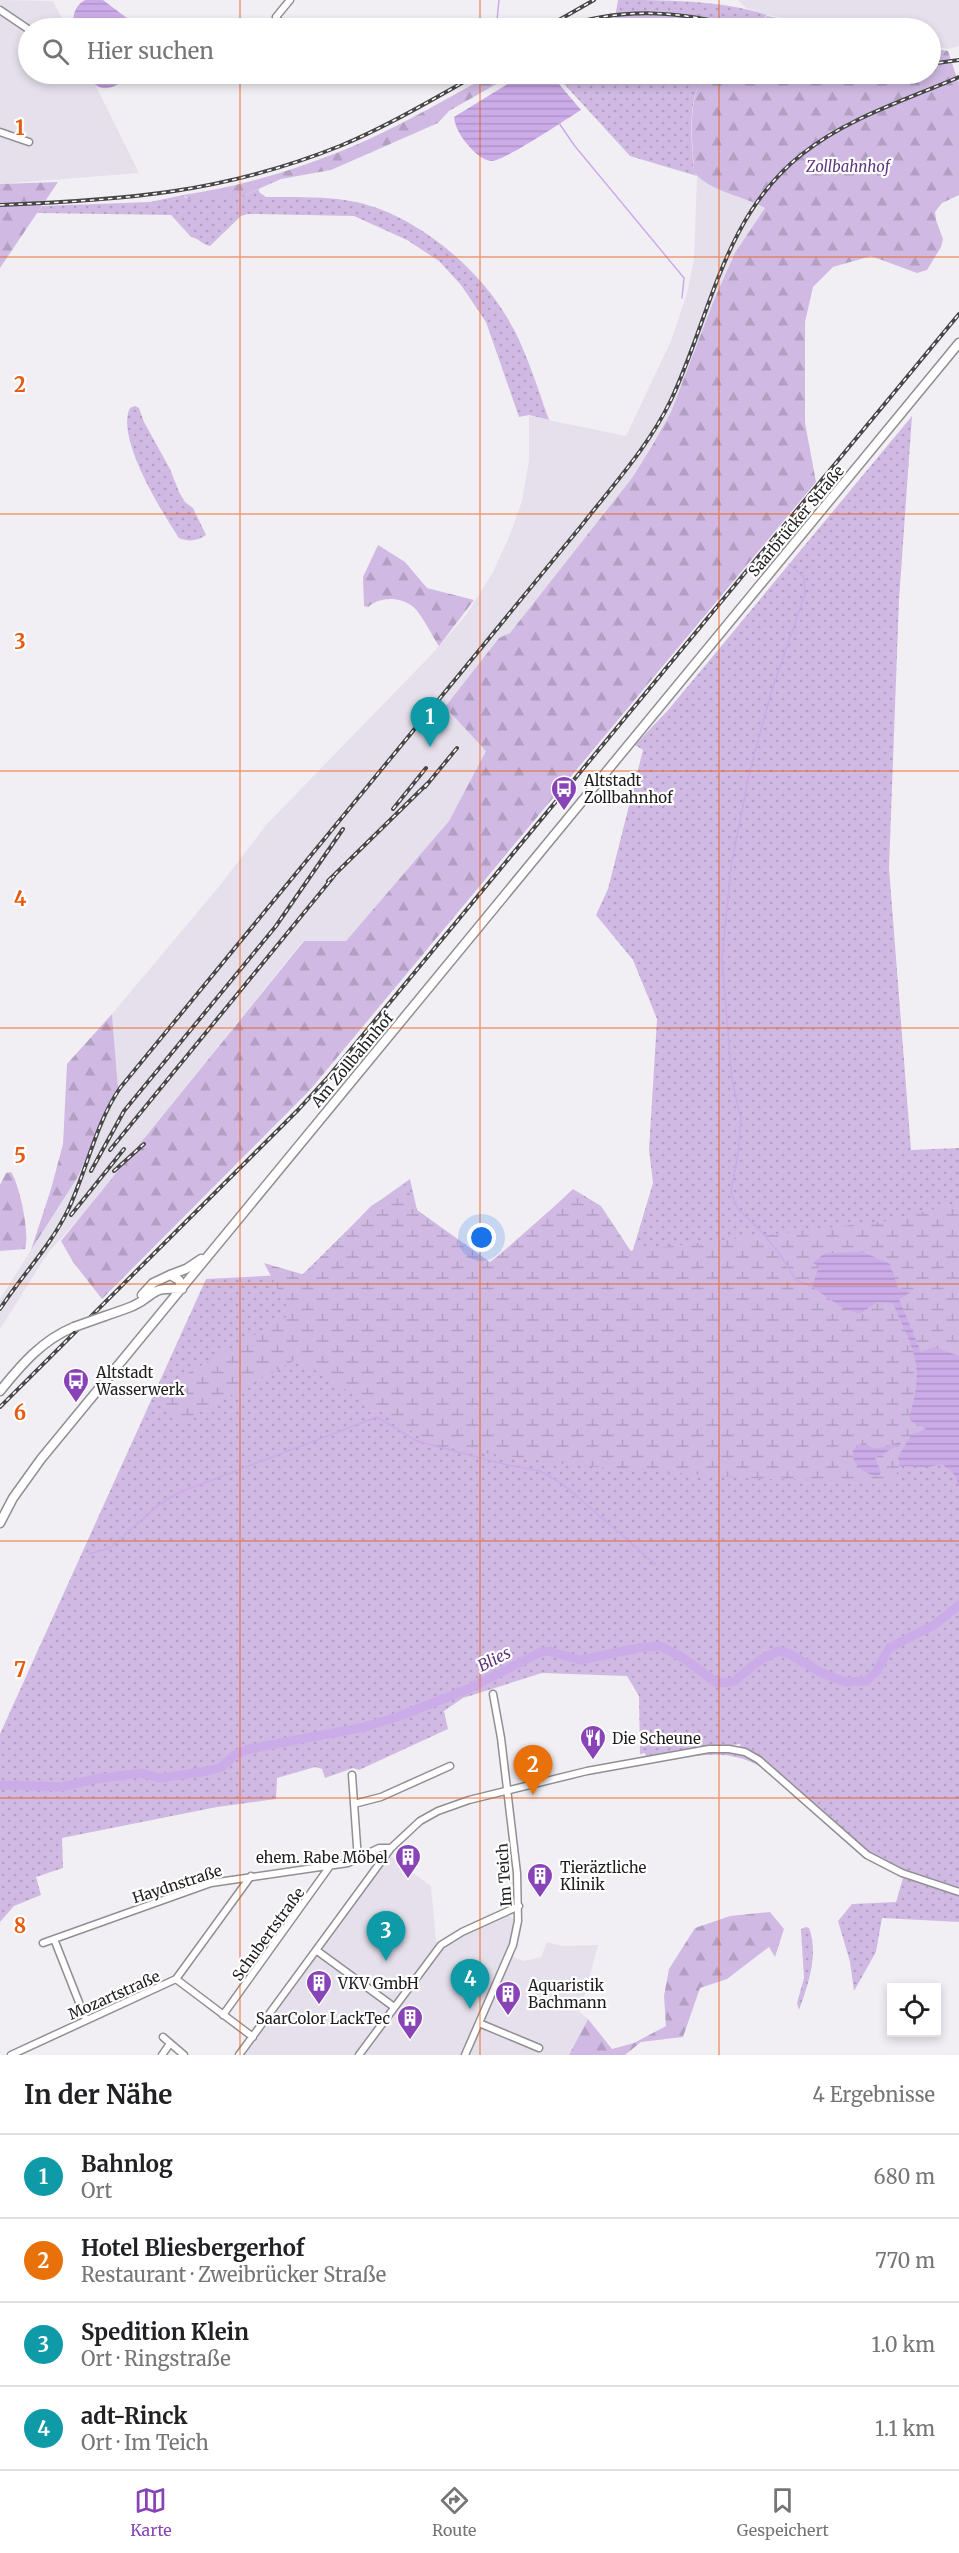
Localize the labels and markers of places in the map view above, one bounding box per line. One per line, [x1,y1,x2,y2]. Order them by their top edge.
pin: 1 [410,698,450,747]
place label: Altstadt Zollbahnhof [583,771,674,807]
bus stop icon: Altstadt Zollbahnhof [549,774,579,812]
place label: Altstadt Wasserwerk [95,1363,185,1399]
bus stop icon: Altstadt Wasserwerk [61,1366,91,1404]
restaurant icon: Die Scheune [578,1723,608,1761]
place label: Die Scheune [612,1729,701,1748]
pin: 2 [514,1746,552,1795]
building icon: ehem. Rabe Möbel [393,1842,423,1880]
place label: ehem. Rabe Möbel [256,1848,388,1867]
place label: Tieräztliche Klinik [560,1858,647,1894]
building icon: Tieräztliche Klinik [525,1861,555,1899]
pin: 3 [366,1912,406,1961]
pin: 4 [450,1960,490,2009]
building icon: VKV GmbH [304,1968,334,2006]
place label: VKV GmbH [337,1974,419,1993]
place label: Aquaristik Bachmann [527,1976,607,2012]
building icon: Aquaristik Bachmann [493,1979,523,2017]
building icon: SaarColor LackTec [395,2003,425,2041]
place label: SaarColor LackTec [256,2009,390,2028]

